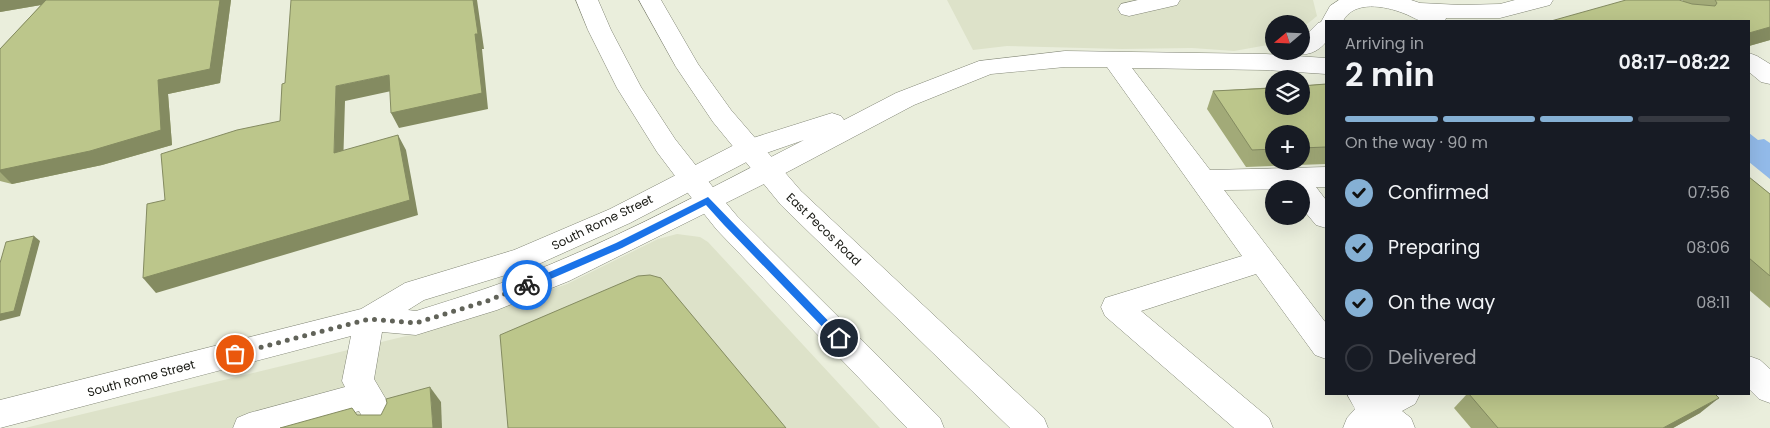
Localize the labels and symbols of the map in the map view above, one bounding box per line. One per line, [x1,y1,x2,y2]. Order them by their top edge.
north arrow [1265,15,1310,60]
street label: East Pecos Road [783,189,865,269]
street label: South Rome Street [548,190,656,254]
courier [502,260,552,310]
pin [818,317,860,359]
pin [214,333,256,375]
street label: South Rome Street [85,355,197,401]

